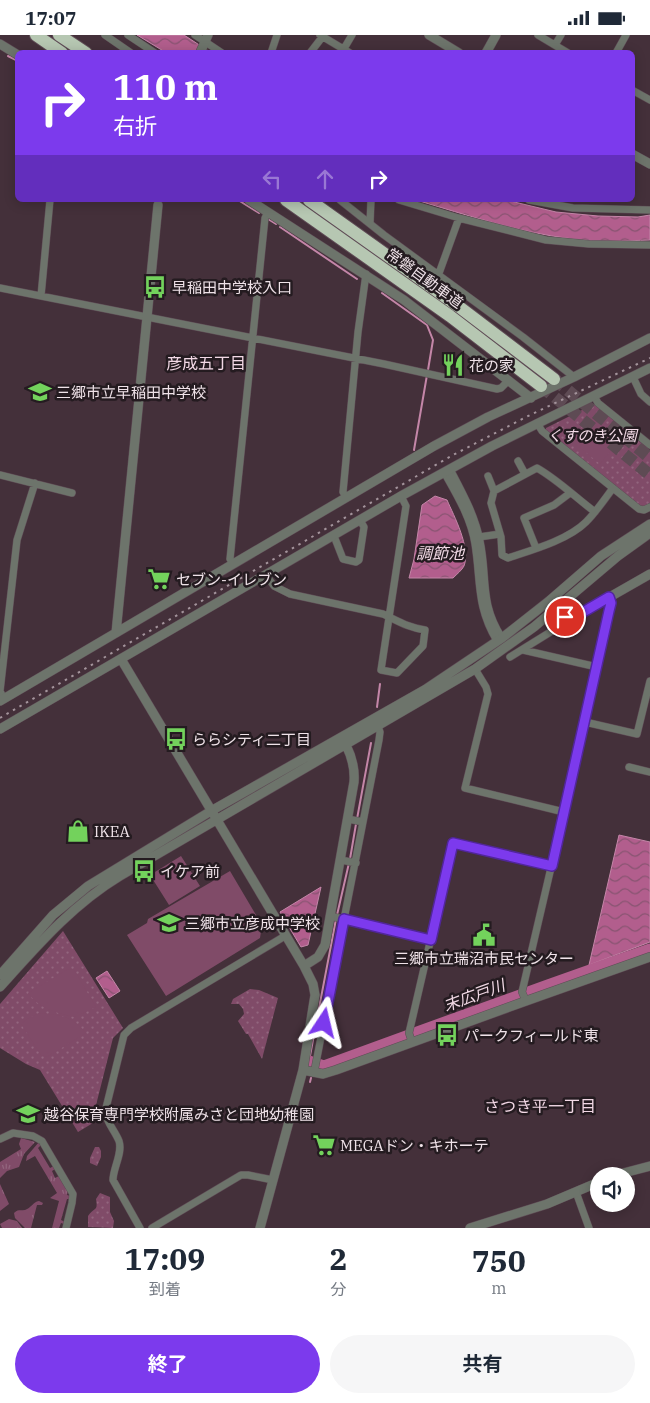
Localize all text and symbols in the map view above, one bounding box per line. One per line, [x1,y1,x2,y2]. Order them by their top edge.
text: 17:07 [25,6,76,30]
text: 110 m [113,64,218,110]
icon: right [30,70,95,135]
text: 右折 [113,111,157,140]
icon: left [258,165,286,193]
icon: ahead [311,165,339,193]
icon: right [364,165,392,193]
street label: 常磐自動車道 [383,244,467,312]
bus stop icon: 早稲田中学校入口 [142,274,168,300]
place label: 早稲田中学校入口 [172,278,292,297]
restaurant icon: 花の家 [440,352,466,378]
district label: 彦成五丁目 [166,353,246,373]
place label: 花の家 [469,356,514,375]
school or university icon: 三郷市立早稲田中学校 [27,379,53,405]
place label: 三郷市立早稲田中学校 [56,383,206,402]
park label: くすのき公園 [547,426,639,445]
water label: 調節池 [416,543,466,563]
supermarket icon: セブン-イレブン [146,566,172,592]
place label: セブン-イレブン [176,570,287,589]
pin [544,596,586,638]
icon: arrive [551,603,579,631]
bus stop icon: ららシティ二丁目 [163,726,189,752]
place label: ららシティ二丁目 [192,730,311,749]
shop icon: IKEA [65,818,91,844]
place label: IKEA [94,822,130,841]
bus stop icon: イケア前 [131,858,157,884]
place label: イケア前 [160,862,220,881]
school or university icon: 三郷市立彦成中学校 [156,910,182,936]
place label: 三郷市立彦成中学校 [185,914,320,933]
public building icon: 三郷市立瑞沼市民センター [471,922,497,948]
place label: 三郷市立瑞沼市民センター [394,949,574,968]
water label: 末広戸川 [441,974,509,1015]
position arrow [297,996,349,1048]
bus stop icon: パークフィールド東 [434,1022,460,1048]
place label: パークフィールド東 [464,1026,599,1045]
district label: さつき平一丁目 [484,1096,596,1116]
school or university icon: 越谷保育専門学校附属みさと団地幼稚園 [15,1101,41,1127]
place label: 越谷保育専門学校附属みさと団地幼稚園 [43,1105,314,1124]
supermarket icon: MEGAドン・キホーテ [311,1132,337,1158]
place label: MEGAドン・キホーテ [340,1136,489,1155]
map controls [590,1167,635,1212]
button: sound [590,1167,635,1212]
text: 17:09 [124,1239,205,1278]
text: 2 [330,1239,348,1278]
text: 750 [472,1241,526,1280]
text: m [491,1278,506,1298]
text: 到着 [149,1279,181,1299]
text: 分 [331,1279,347,1299]
button: 終了 [15,1335,320,1393]
button: 共有 [330,1335,635,1393]

